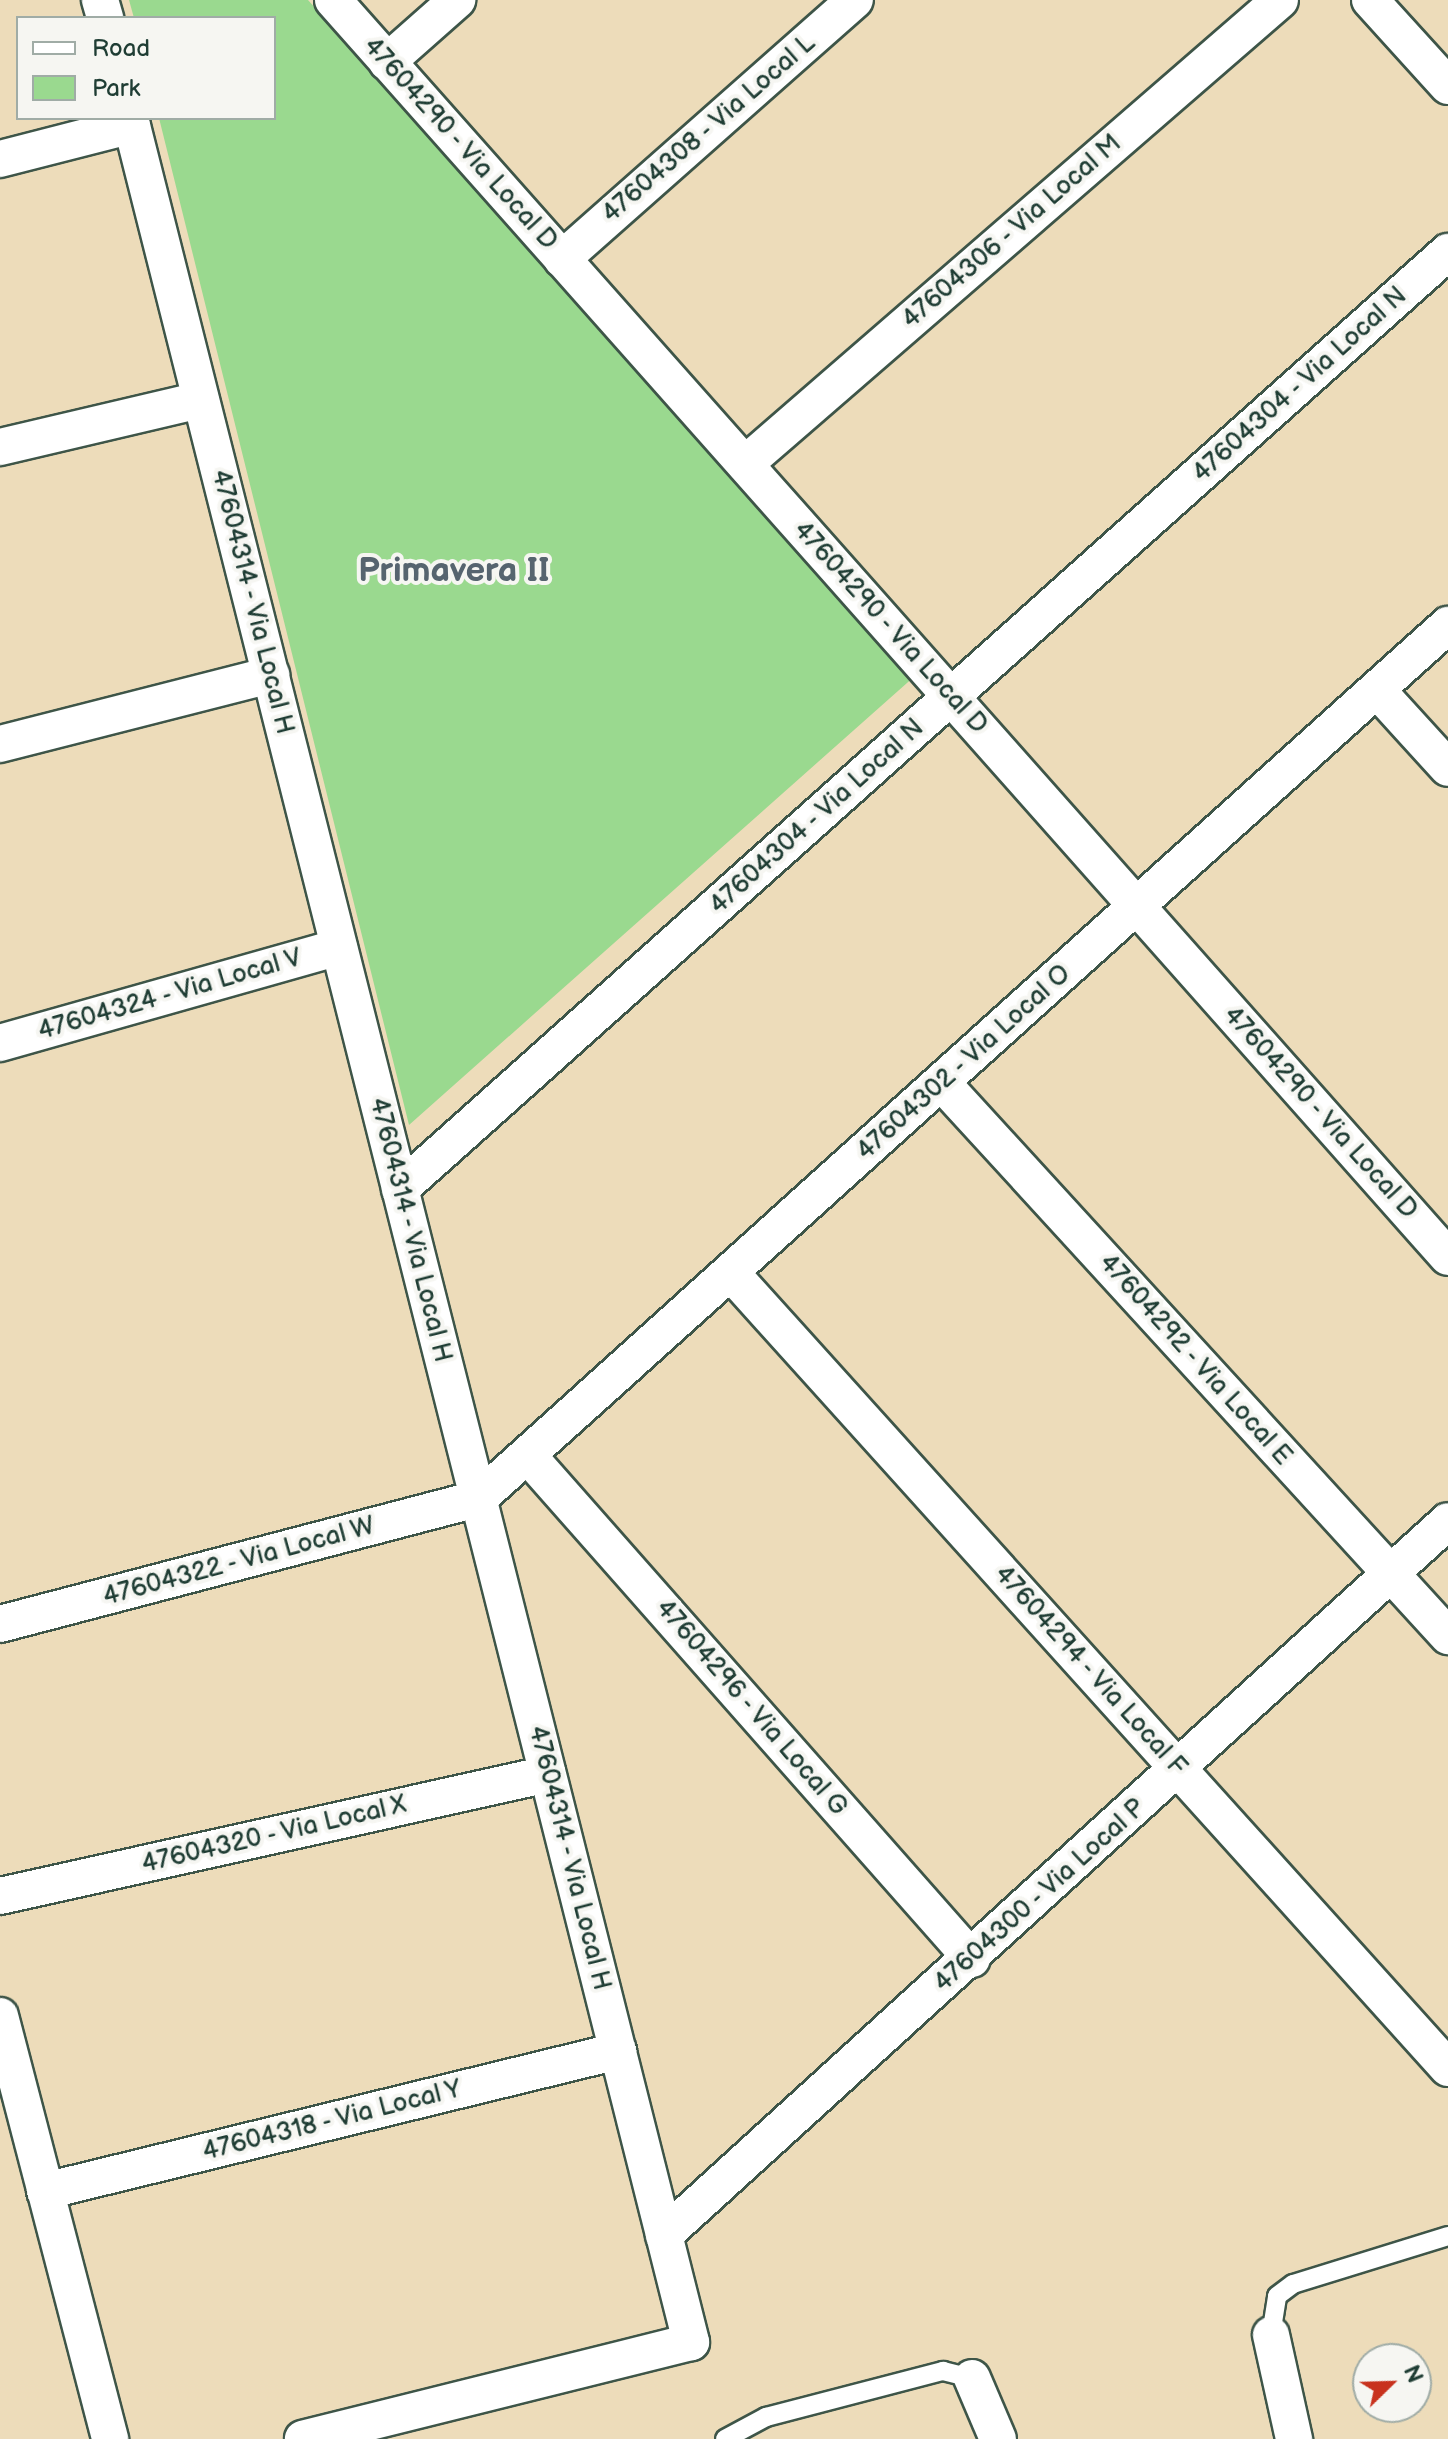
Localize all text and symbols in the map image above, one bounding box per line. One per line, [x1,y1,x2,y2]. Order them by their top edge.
legend [16,16,276,120]
street label: 47604308 - Via Local L [595,27,823,231]
street label: 47604290 - Via Local D [355,30,565,258]
text: Road [92,34,150,63]
text: Park [92,74,140,103]
street label: 47604306 - Via Local M [895,127,1129,337]
street label: 47604304 - Via Local N [1185,280,1415,490]
street label: 47604314 - Via Local H [204,465,300,739]
street label: 47604290 - Via Local D [785,514,995,742]
district label: Primavera II [358,551,550,591]
street label: 47604304 - Via Local N [702,712,932,922]
street label: 47604324 - Via Local V [33,942,307,1048]
street label: 47604302 - Via Local O [850,958,1078,1168]
street label: 47604290 - Via Local D [1215,999,1425,1227]
street label: 47604314 - Via Local H [362,1093,458,1367]
street label: 47604292 - Via Local E [1091,1247,1299,1473]
street label: 47604322 - Via Local W [98,1510,380,1614]
street label: 47604294 - Via Local F [986,1558,1194,1784]
street label: 47604296 - Via Local G [648,1592,854,1824]
street label: 47604314 - Via Local H [521,1721,617,1995]
street label: 47604320 - Via Local X [137,1789,411,1881]
street label: 47604300 - Via Local P [927,1792,1153,2000]
street label: 47604318 - Via Local Y [197,2073,467,2169]
north arrow [1352,2343,1432,2423]
text: N [1397,2361,1428,2387]

